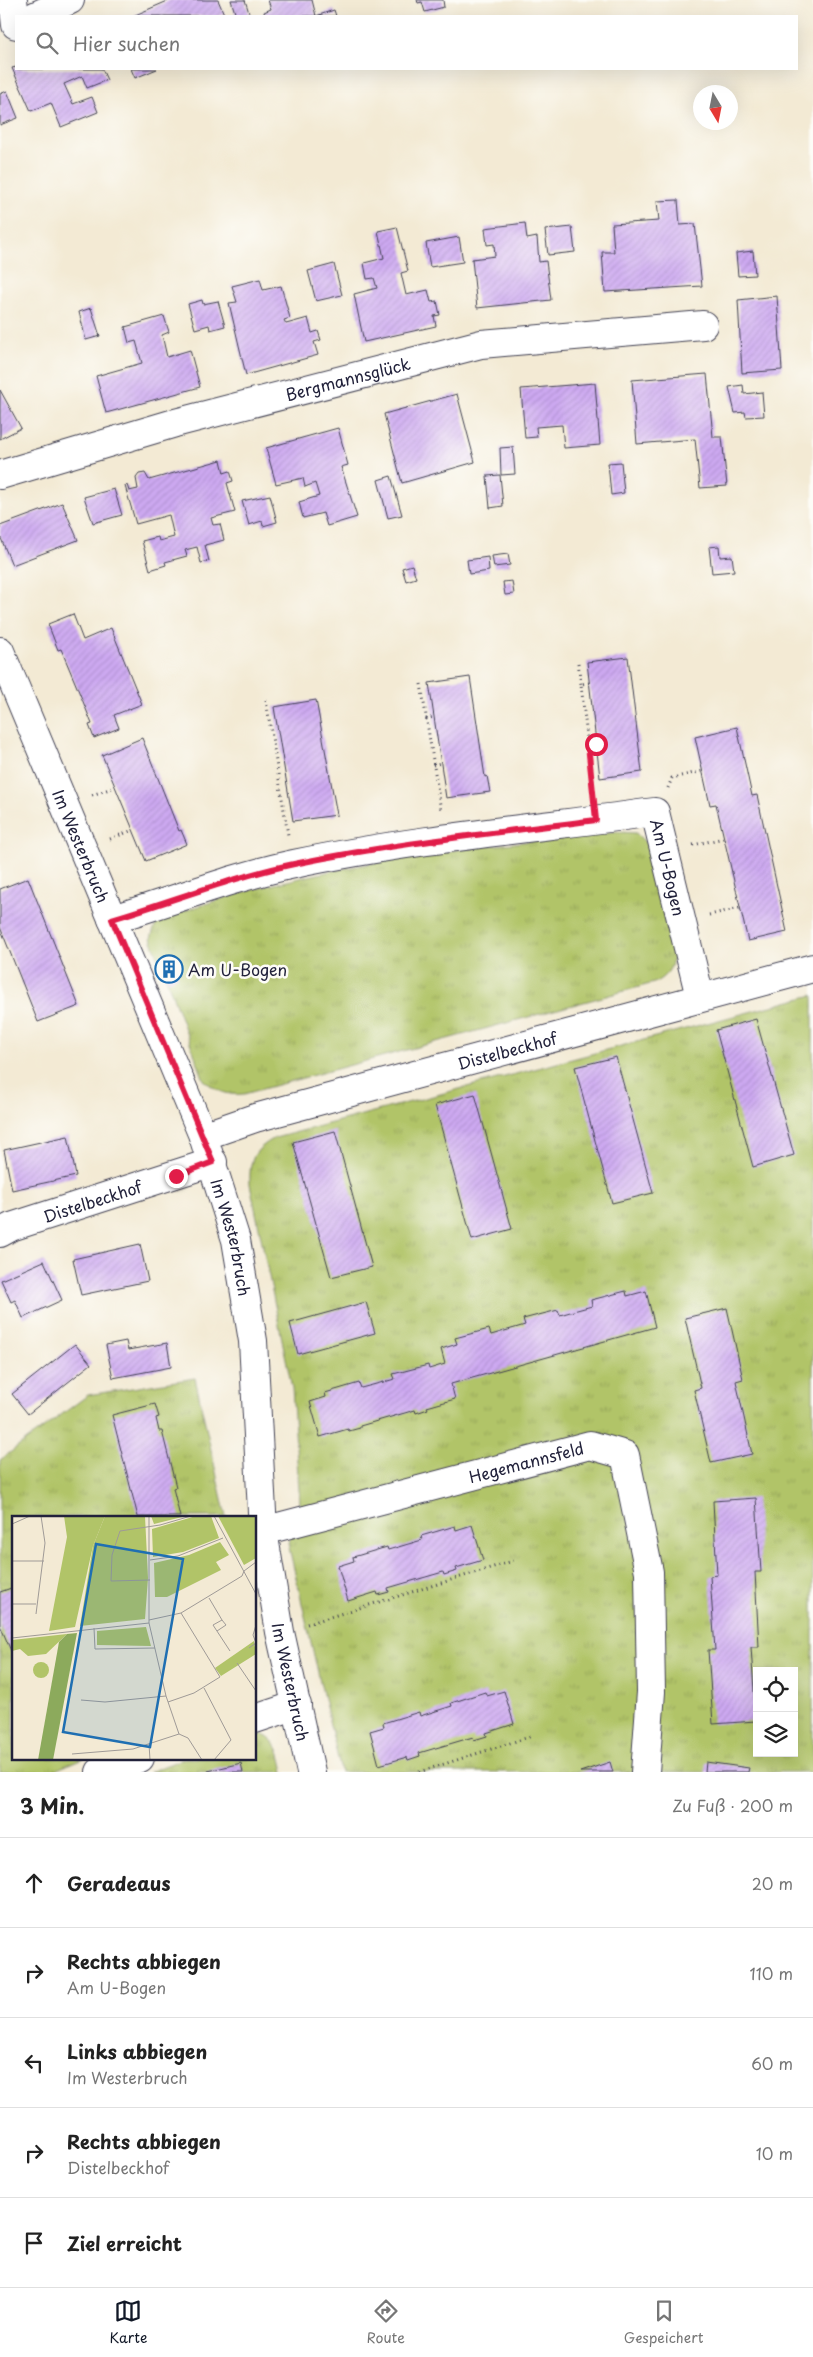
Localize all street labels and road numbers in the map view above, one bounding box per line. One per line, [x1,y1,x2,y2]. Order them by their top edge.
street label: Bergmannsglück [283,351,413,406]
street label: Im Westerbruch [47,785,116,906]
street label: Am U-Bogen [645,816,692,918]
street label: Distelbeckhof [454,1025,561,1075]
street label: Distelbeckhof [40,1173,147,1228]
street label: Im Westerbruch [205,1175,257,1298]
street label: Hegemannsfeld [466,1435,586,1488]
street label: Im Westerbruch [267,1621,316,1743]

